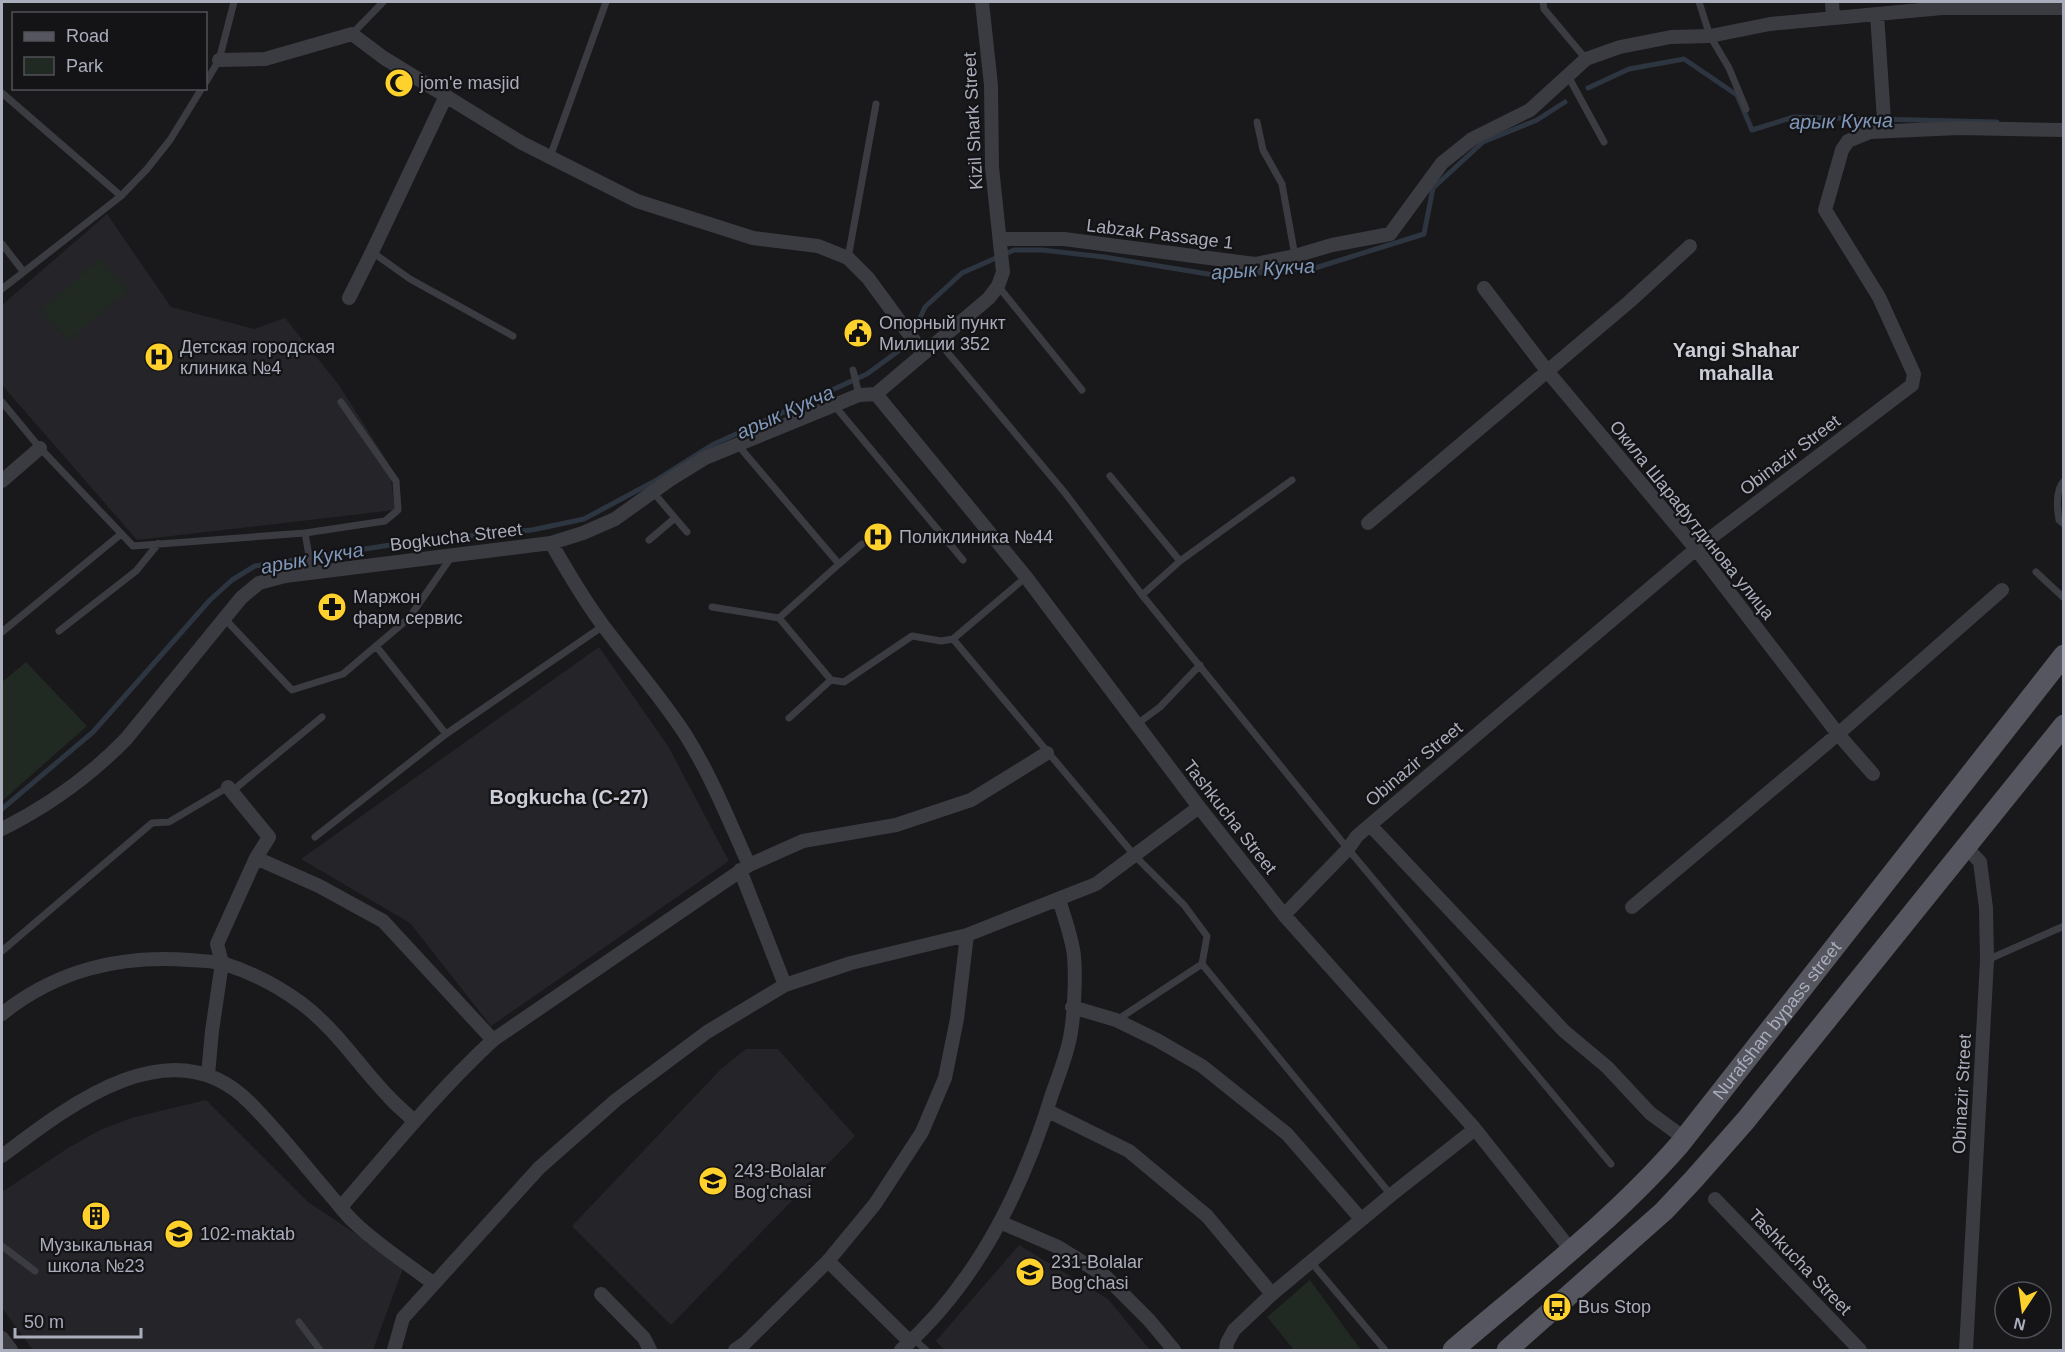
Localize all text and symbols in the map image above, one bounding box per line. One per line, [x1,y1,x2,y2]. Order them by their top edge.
legend [12,12,207,90]
text: Road [66,26,109,46]
street label: Kizil Shark Street [959,52,987,190]
text: Park [66,56,104,76]
mosque icon: jom'e masjid [383,67,415,99]
place label: jom'e masjid [419,73,519,93]
water label: арык Кукча [1789,109,1893,133]
street label: Labzak Passage 1 [1085,215,1235,253]
water label: арык Кукча [1210,254,1316,284]
place label: Опорный пункт Милиции 352 [879,313,1006,354]
public building icon: Опорный пункт Милиции 352 [842,317,874,349]
place label: Детская городская клиника №4 [180,337,335,378]
district label: Yangi Shahar mahalla [1673,339,1800,384]
hospital icon: Детская городская клиника №4 [143,341,175,373]
water label: арык Кукча [733,381,837,443]
street label: Obinazir Street [1736,411,1844,499]
street label: Окила Шарафутдинова улица [1606,417,1779,624]
street label: Bogkucha Street [389,519,523,555]
hospital icon: Поликлиника №44 [862,521,894,553]
place label: Поликлиника №44 [899,527,1053,547]
water label: арык Кукча [259,538,365,578]
place label: Маржон фарм сервис [353,587,463,628]
pharmacy icon: Маржон фарм сервис [316,591,348,623]
street label: Obinazir Street [1362,718,1466,810]
street label: Tashkucha Street [1179,756,1281,878]
district label: Bogkucha (C-27) [490,786,648,808]
street label: Nurafshan bypass street [1709,937,1845,1103]
street label: Obinazir Street [1949,1034,1975,1154]
place label: 243-Bolalar Bog'chasi [734,1161,826,1202]
school or university icon: 243-Bolalar Bog'chasi [697,1165,729,1197]
building icon: Музыкальная школа №23 [80,1200,112,1232]
street label: Tashkucha Street [1745,1205,1855,1319]
school or university icon: 102-maktab [163,1218,195,1250]
place label: 102-maktab [200,1224,295,1244]
place label: Музыкальная школа №23 [39,1235,153,1276]
place label: 231-Bolalar Bog'chasi [1051,1252,1143,1293]
school or university icon: 231-Bolalar Bog'chasi [1014,1256,1046,1288]
north arrow [1993,1280,2053,1340]
bus stop icon: Bus Stop [1541,1291,1573,1323]
place label: Bus Stop [1578,1297,1651,1317]
scale bar [15,1301,141,1339]
text: 50 m [24,1312,64,1332]
text: N [2012,1315,2027,1334]

